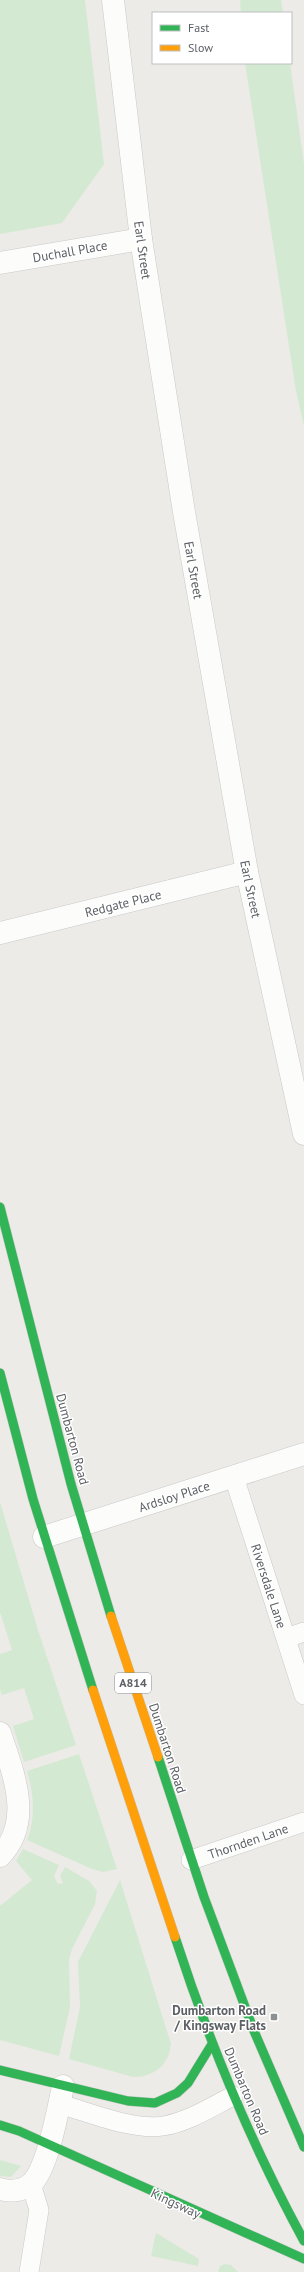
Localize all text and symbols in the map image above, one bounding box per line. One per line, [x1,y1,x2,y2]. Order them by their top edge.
legend [152,12,292,64]
text: Fast [188,20,209,35]
text: Slow [188,40,213,55]
street label: Earl Street [130,220,155,281]
street label: Duchall Place [31,237,109,266]
street label: Earl Street [180,540,207,601]
street label: Earl Street [236,859,265,920]
street label: Redgate Place [83,886,163,921]
street label: Dumbarton Road [52,1392,93,1487]
street label: Ardsloy Place [136,1477,212,1516]
street label: Riversdale Lane [247,1542,290,1631]
road number: A814 [115,1673,151,1693]
street label: Dumbarton Road [145,1701,190,1795]
street label: Thornden Lane [206,1820,290,1863]
place label: Dumbarton Road / Kingsway Flats [172,2002,267,2034]
marker: Dumbarton Road / Kingsway Flats [269,2012,279,2022]
street label: Dumbarton Road [220,2045,273,2138]
street label: Kingsway [148,2185,203,2222]

